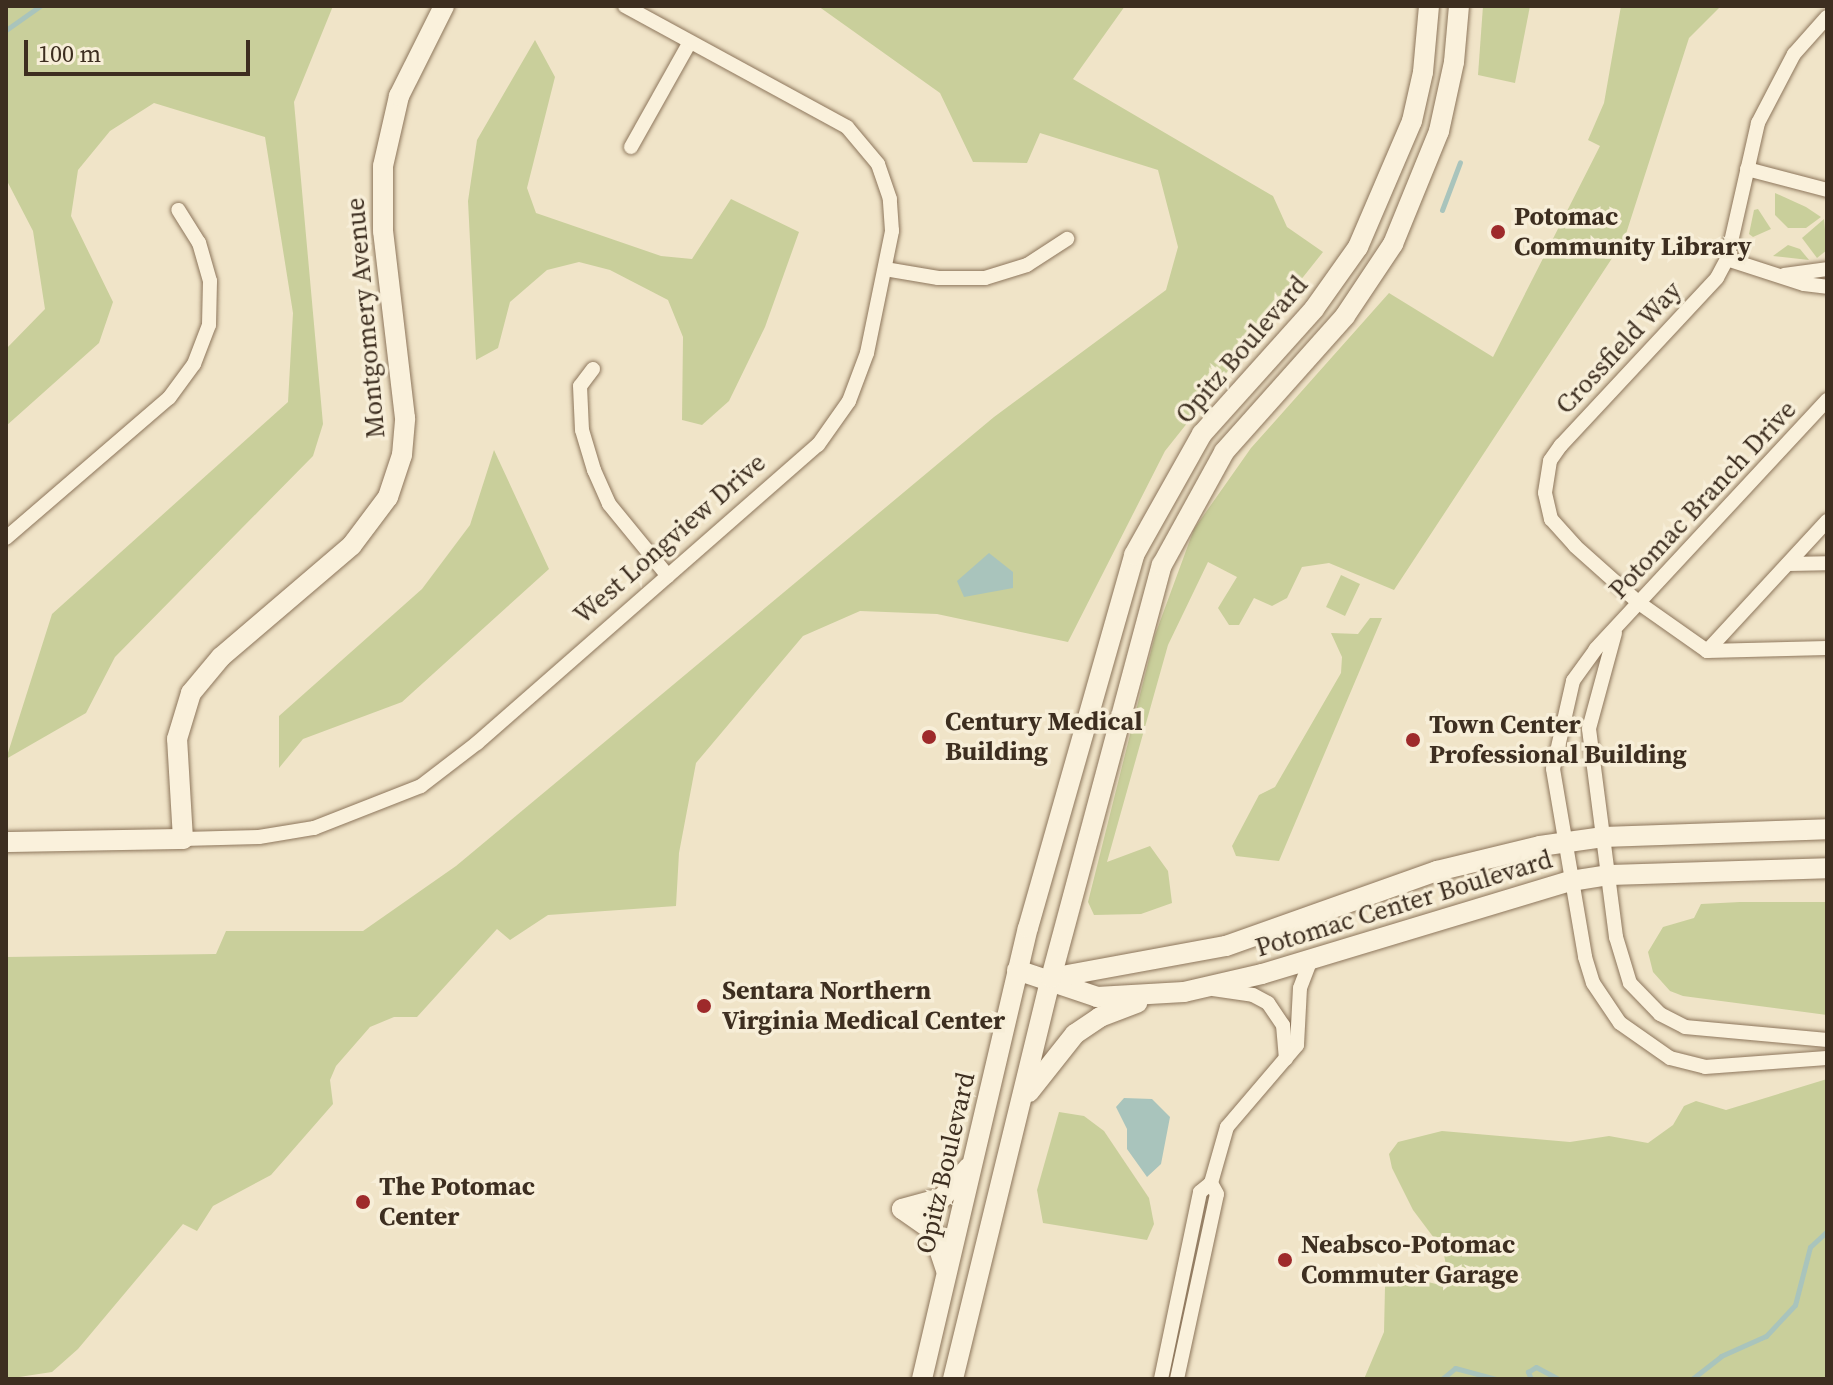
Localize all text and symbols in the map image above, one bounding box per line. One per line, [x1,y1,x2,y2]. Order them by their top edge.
scale bar [28,24,254,74]
text: 100 m [38,37,101,70]
street label: Montgomery Avenue [340,196,392,440]
place label: Potomac Community Library [1514,201,1752,262]
marker: Potomac Community Library [1489,223,1507,241]
street label: Opitz Boulevard [1169,270,1315,430]
street label: Crossfield Way [1549,275,1689,421]
street label: Potomac Branch Drive [1603,394,1803,606]
street label: West Longview Drive [568,447,772,631]
place label: Century Medical Building [945,706,1143,768]
place label: Town Center Professional Building [1429,709,1687,770]
marker: Century Medical Building [920,728,938,746]
marker: Town Center Professional Building [1404,731,1422,749]
street label: Potomac Center Boulevard [1252,844,1556,964]
place label: Sentara Northern Virginia Medical Center [722,975,1005,1036]
marker: Sentara Northern Virginia Medical Center [693,995,715,1017]
street label: Opitz Boulevard [910,1069,982,1257]
place label: The Potomac Center [379,1171,535,1232]
marker: The Potomac Center [354,1193,372,1211]
place label: Neabsco-Potomac Commuter Garage [1301,1229,1519,1290]
marker: Neabsco-Potomac Commuter Garage [1276,1251,1294,1269]

